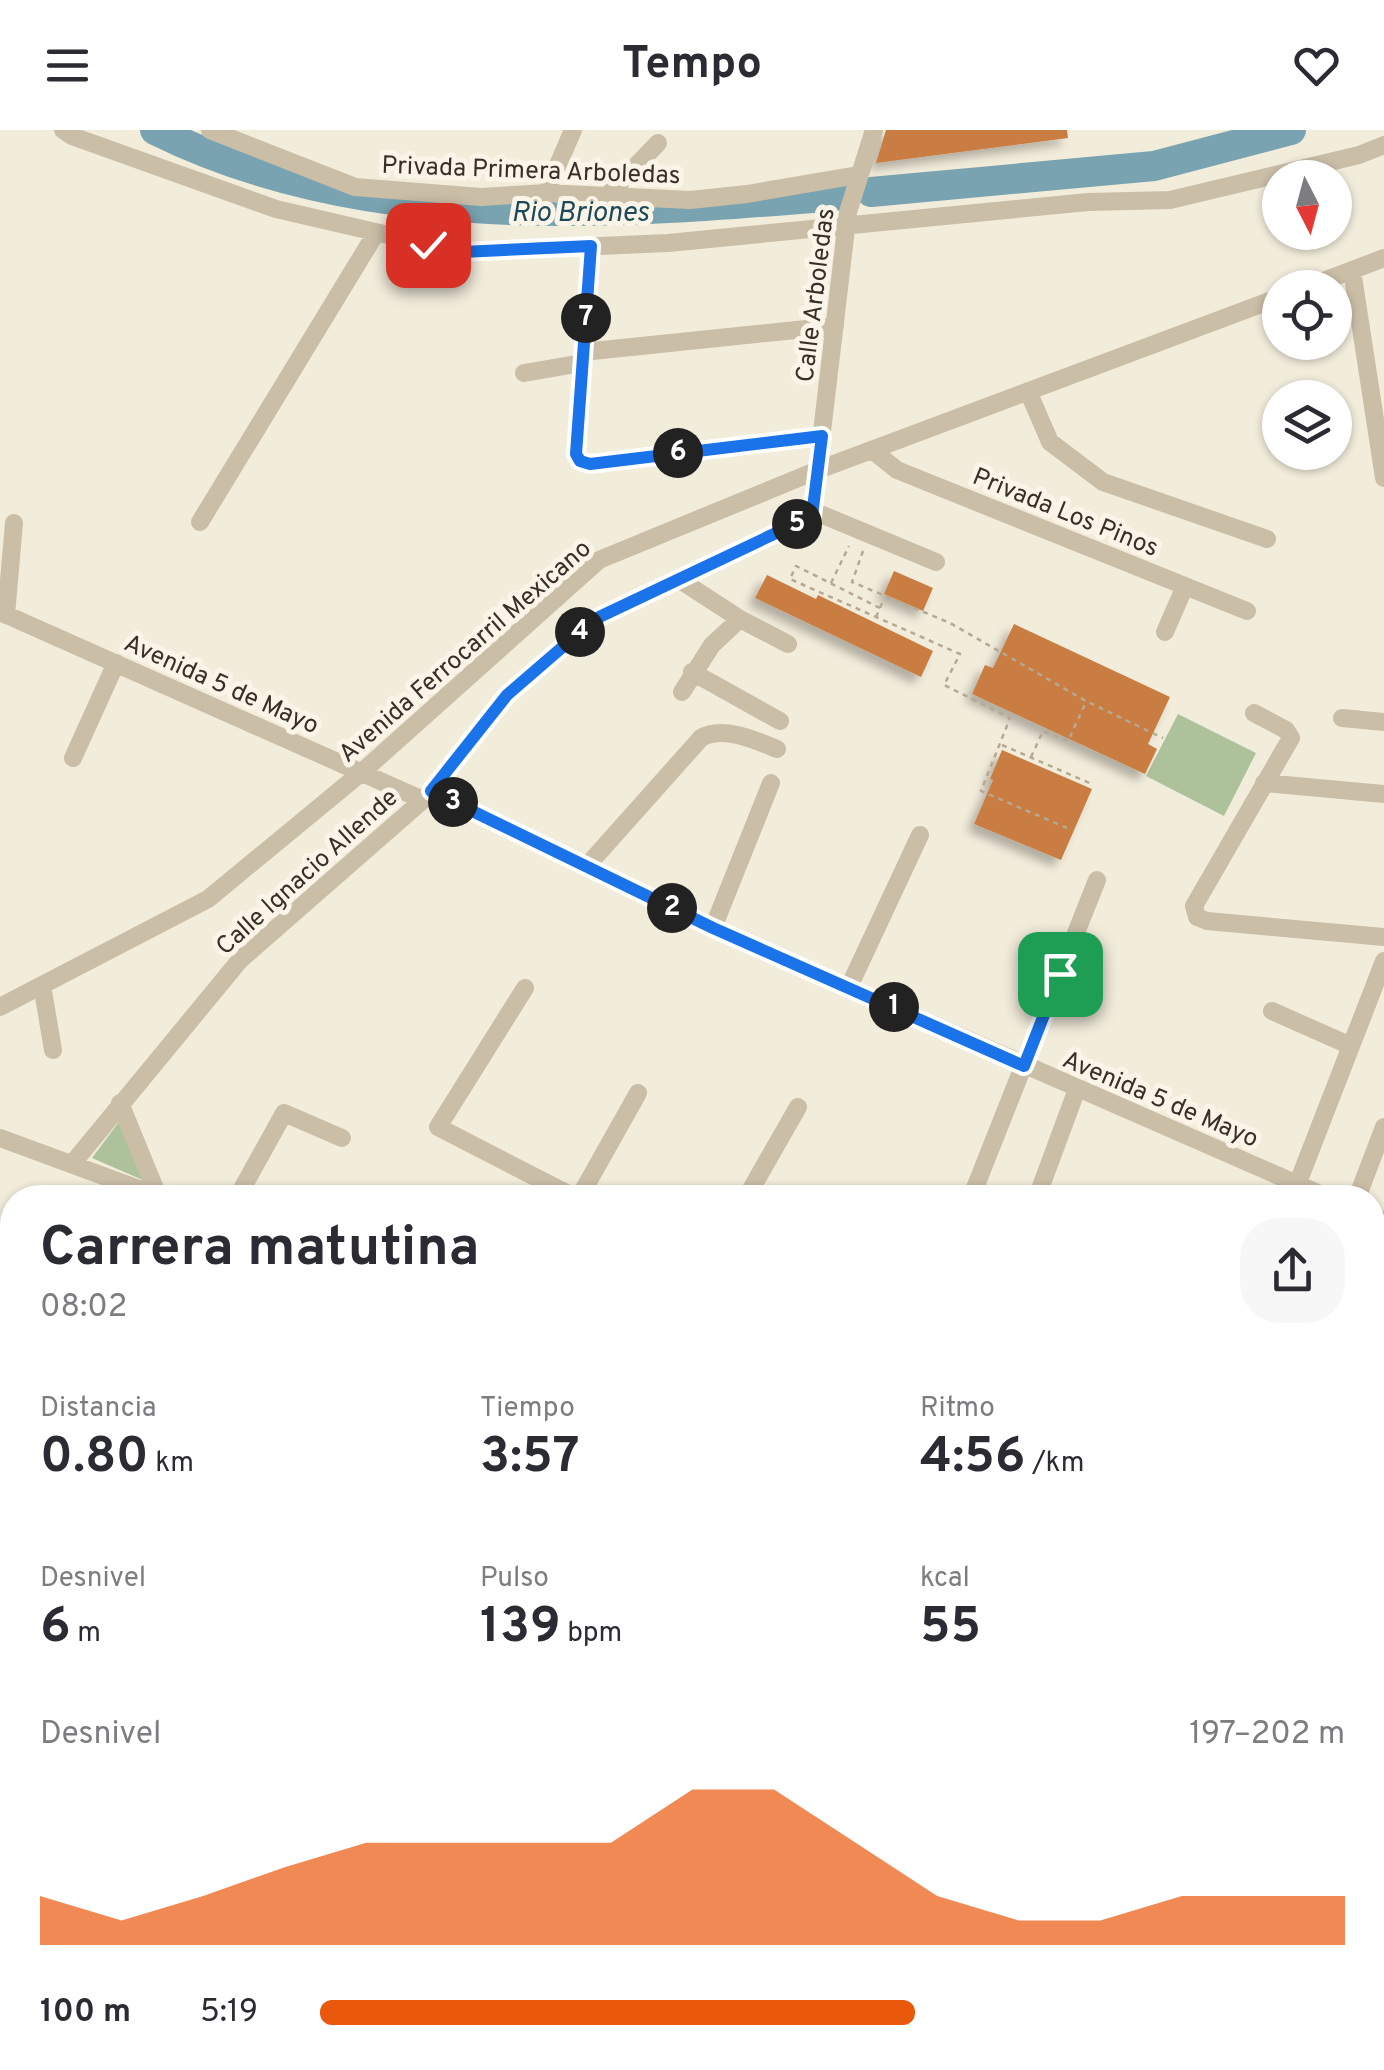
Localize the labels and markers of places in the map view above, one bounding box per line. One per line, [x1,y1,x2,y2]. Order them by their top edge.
pin [386,203,471,288]
pin: 7 [561,293,611,343]
pin: 6 [653,428,703,478]
pin: 5 [772,499,822,549]
pin: 4 [555,607,605,657]
pin: 3 [428,777,478,827]
pin: 2 [647,883,697,933]
pin [1018,932,1103,1017]
pin: 1 [869,982,919,1032]

